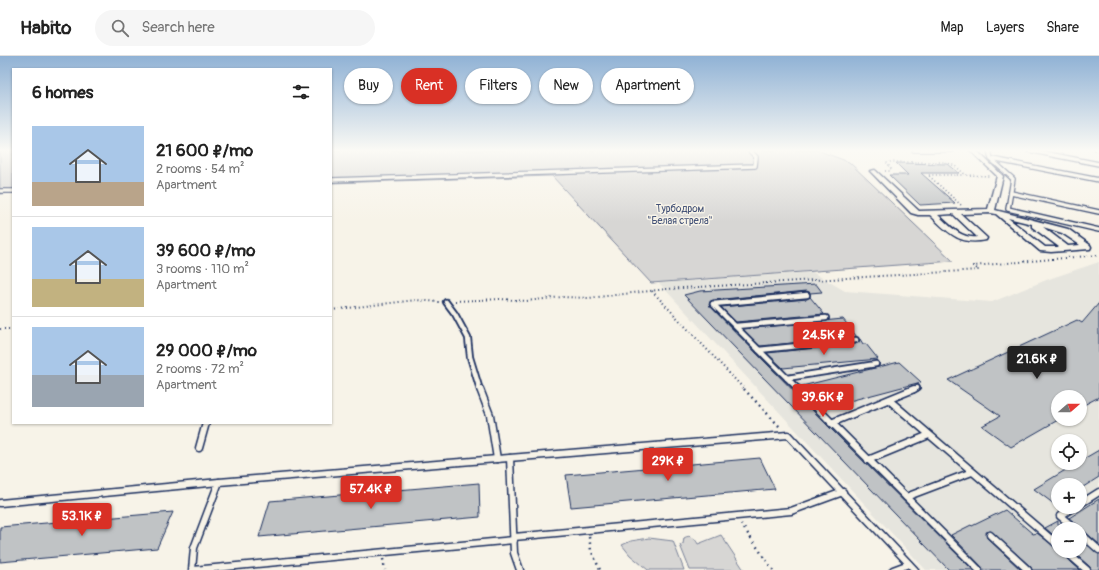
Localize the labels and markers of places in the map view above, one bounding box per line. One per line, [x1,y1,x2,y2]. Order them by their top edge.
pin: 24.5K ₽ [787,322,861,356]
pin: 21.6K ₽ [1000,346,1074,380]
pin: 39.6K ₽ [786,384,860,418]
pin: 29K ₽ [640,448,696,482]
pin: 57.4K ₽ [334,476,408,510]
pin: 53.1K ₽ [45,503,119,537]

